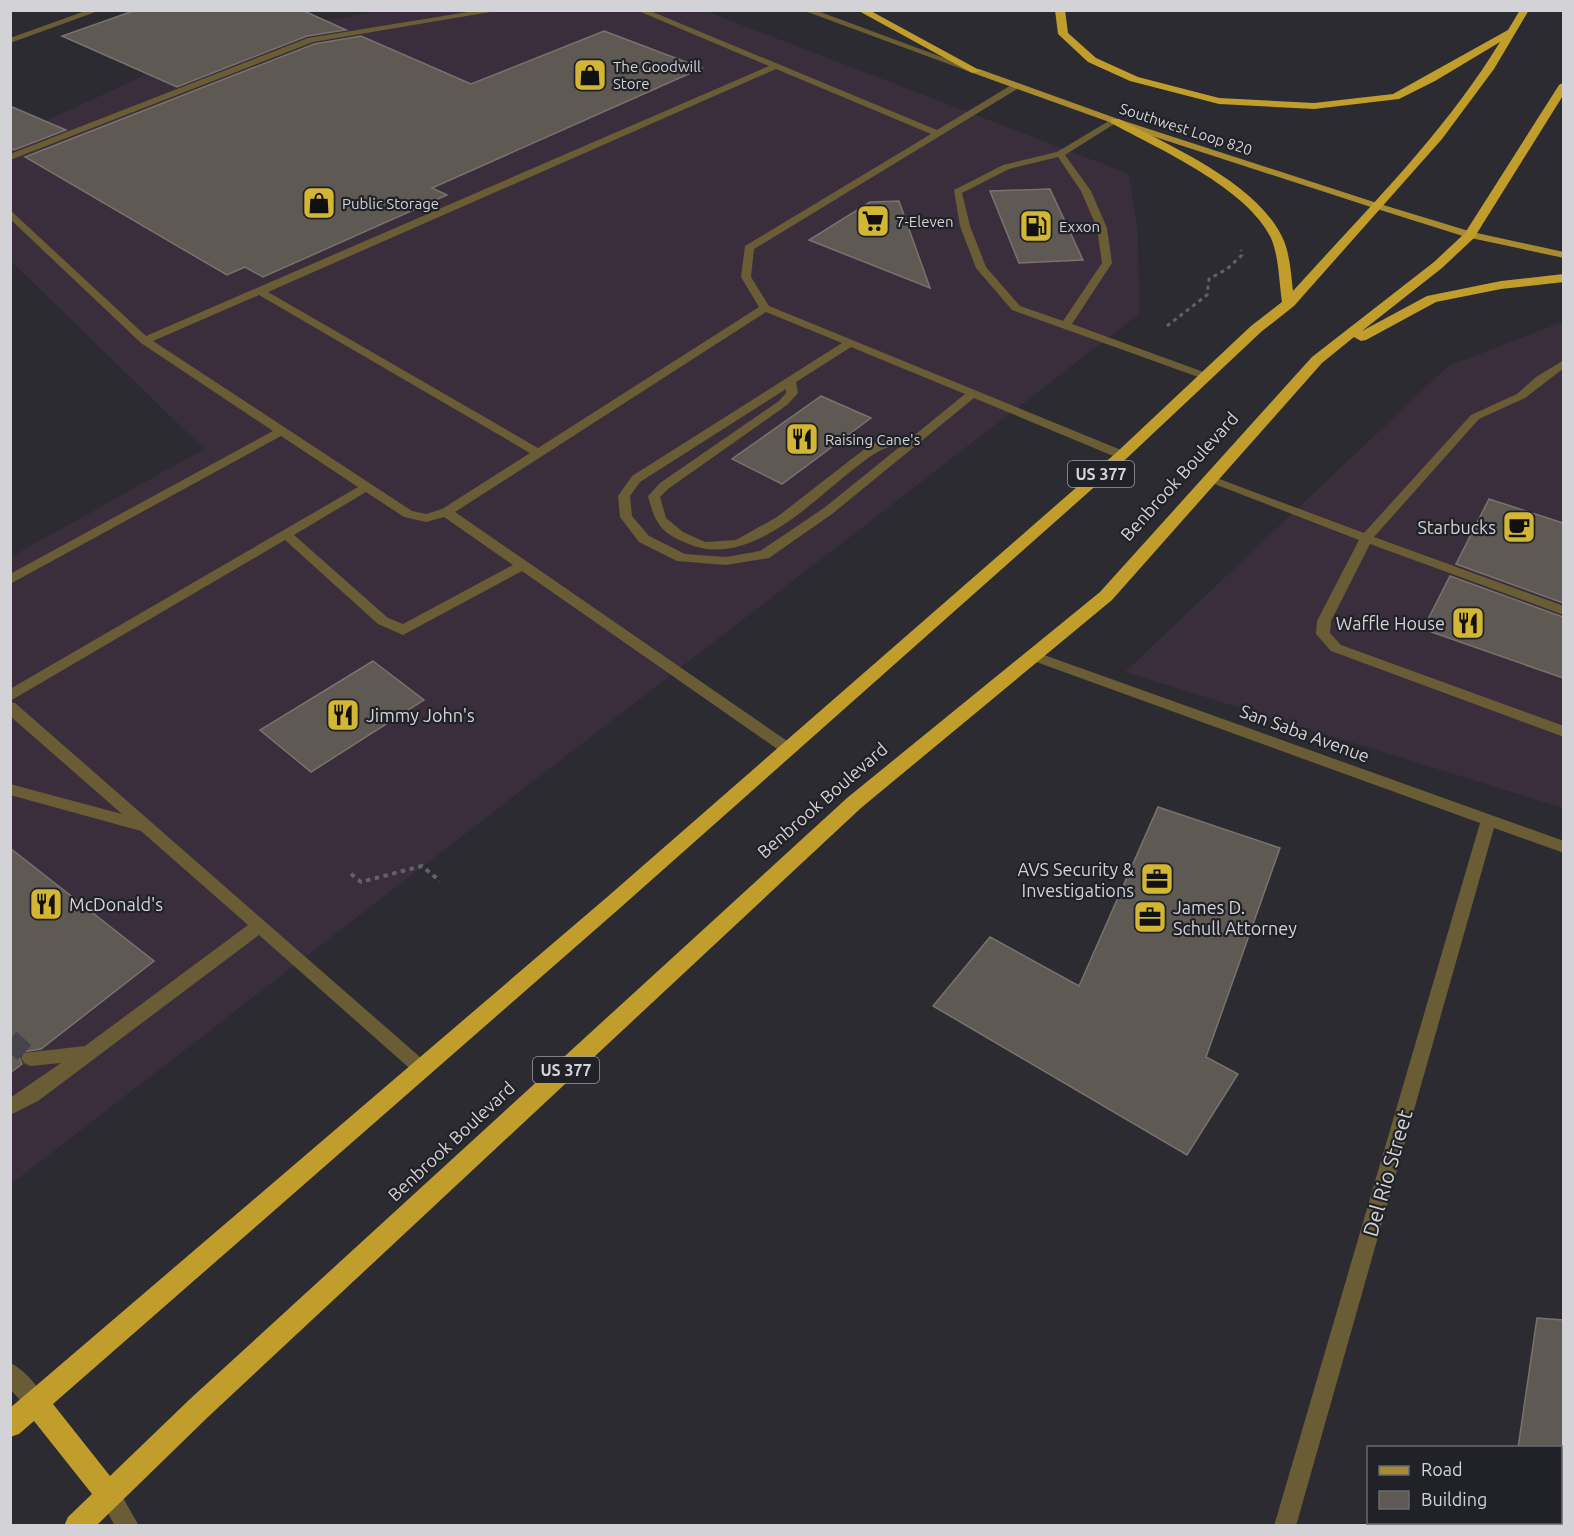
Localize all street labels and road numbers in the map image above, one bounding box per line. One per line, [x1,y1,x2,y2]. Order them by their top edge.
street label: Southwest Loop 820 [1118,100,1254,158]
street label: Benbrook Boulevard [1116,408,1242,544]
road number: US 377 [1068,461,1134,487]
street label: San Saba Avenue [1238,700,1372,766]
street label: Benbrook Boulevard [753,738,891,862]
road number: US 377 [533,1057,599,1083]
street label: Benbrook Boulevard [384,1077,518,1205]
street label: Del Rio Street [1357,1107,1417,1239]

